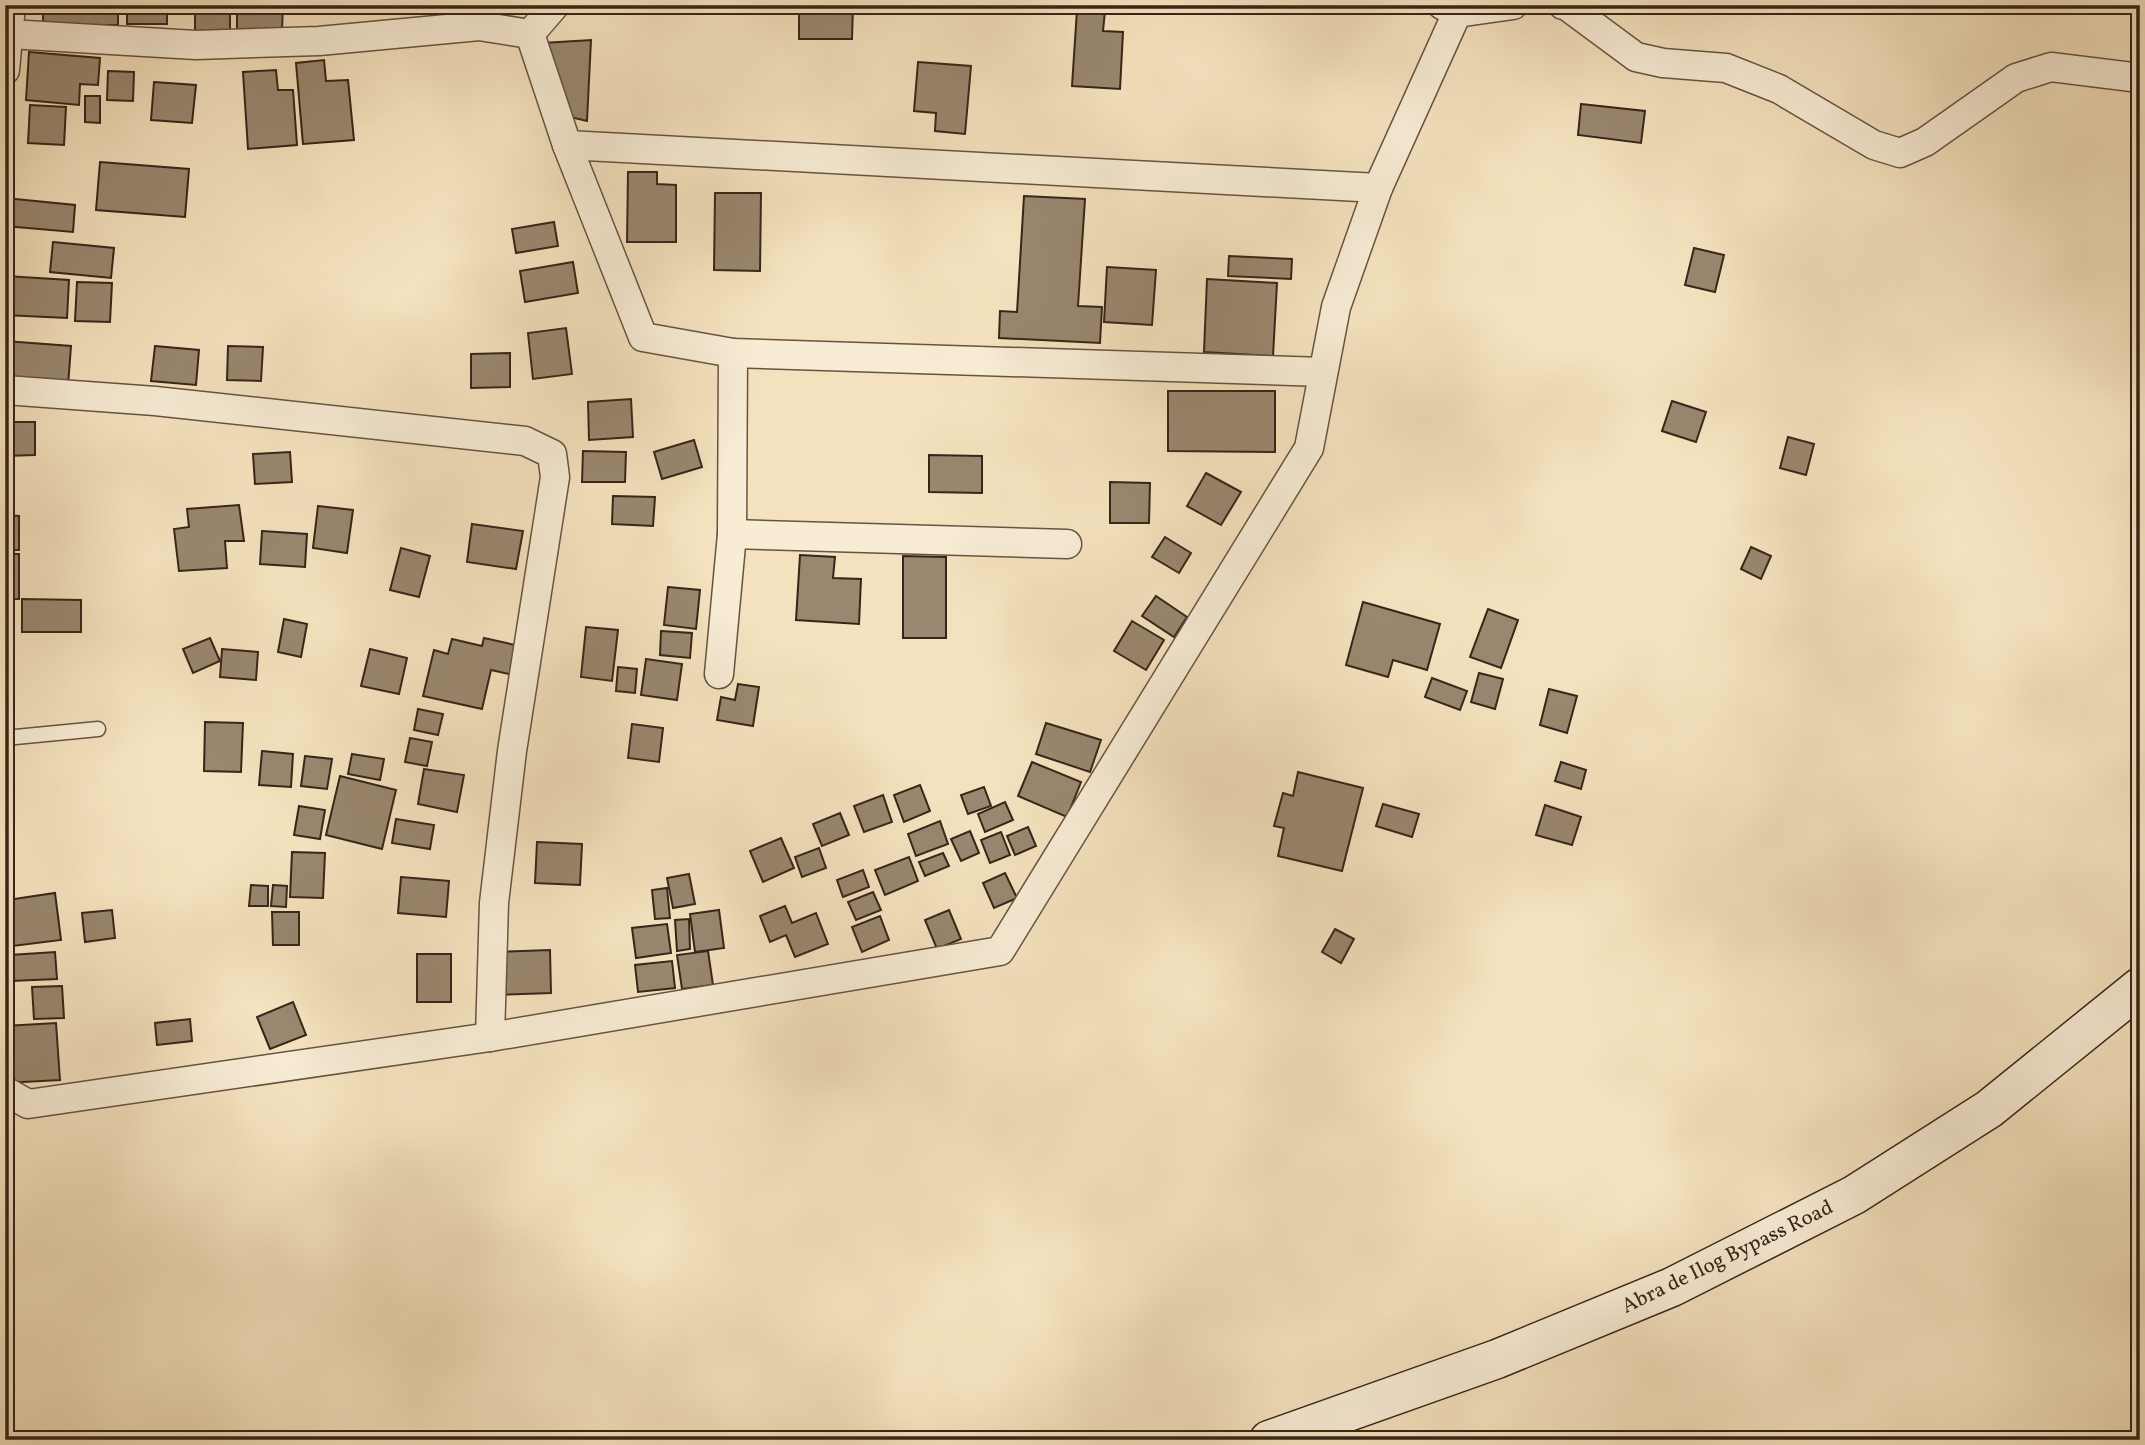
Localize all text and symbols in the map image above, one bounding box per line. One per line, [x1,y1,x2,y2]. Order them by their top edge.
street label: Abra de Ilog Bypass Road [1617,1193,1838,1321]

